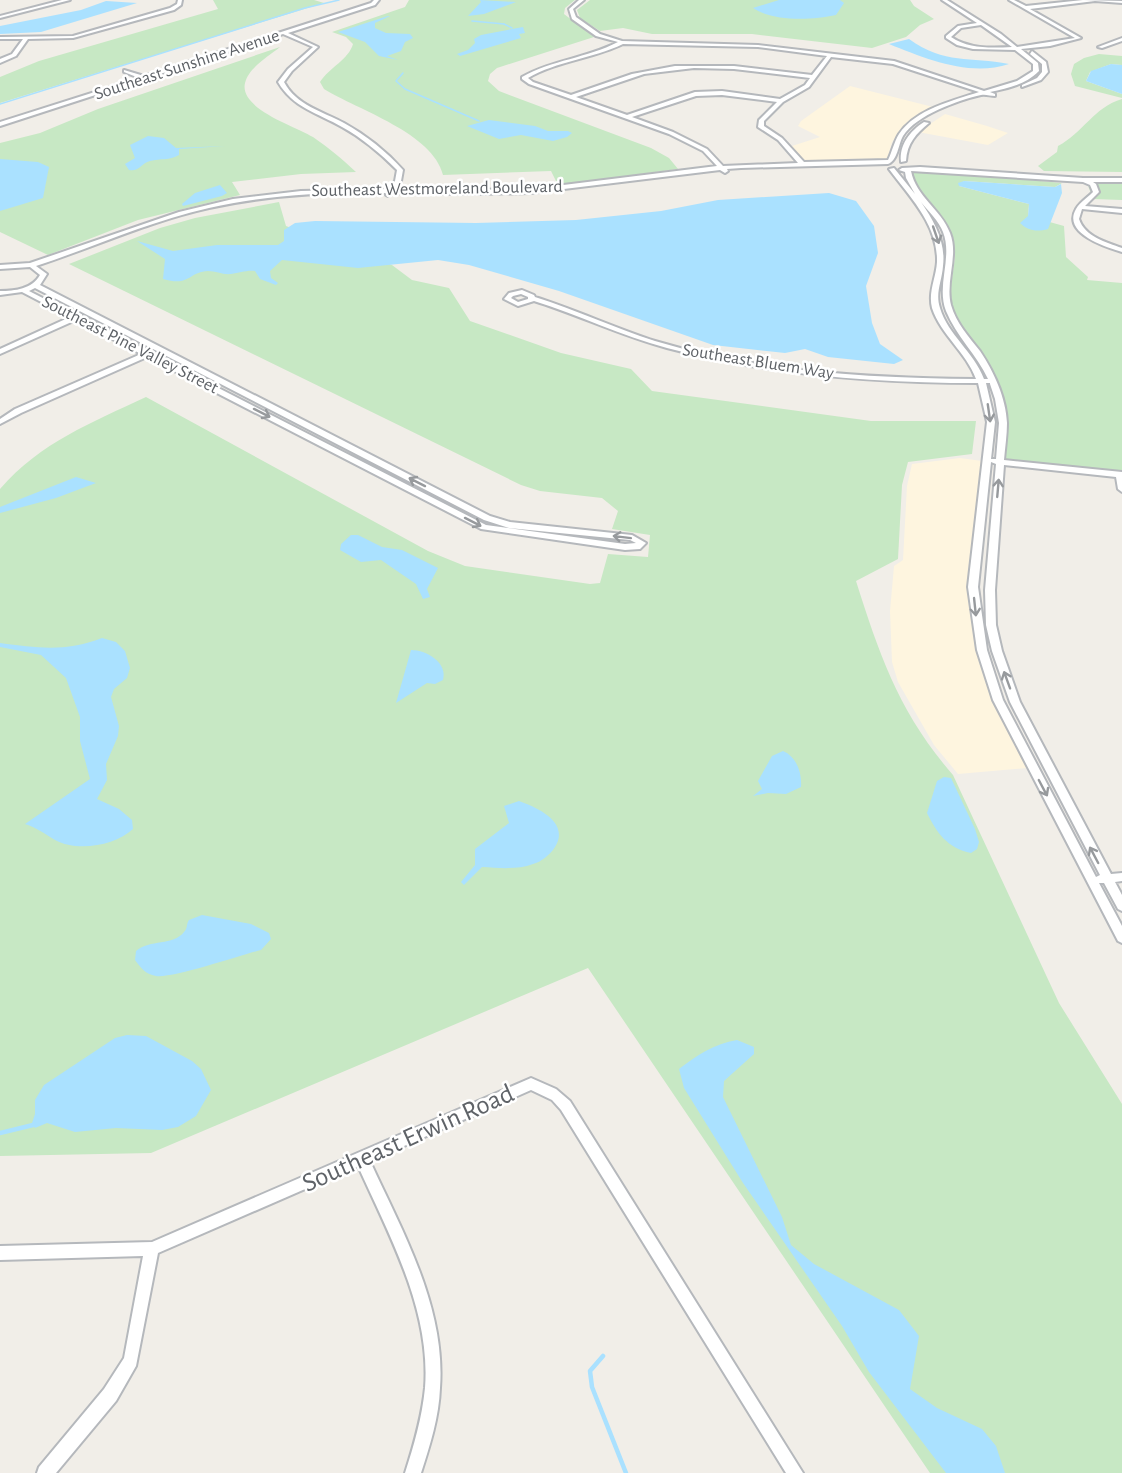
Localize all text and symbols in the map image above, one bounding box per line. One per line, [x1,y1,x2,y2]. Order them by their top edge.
street label: Southeast Sunshine Avenue [92,27,282,103]
street label: Southeast Westmoreland Boulevard [311,178,563,200]
one-way arrow [931,225,942,244]
street label: Southeast Pine Valley Street [39,293,221,397]
street label: Southeast Bluem Way [681,341,835,383]
one-way arrow [984,403,995,423]
one-way arrow [252,408,270,419]
one-way arrow [408,476,426,487]
one-way arrow [993,478,1004,498]
one-way arrow [463,516,481,528]
one-way arrow [613,531,633,542]
one-way arrow [970,596,981,616]
one-way arrow [1001,671,1012,690]
one-way arrow [1037,779,1049,796]
one-way arrow [1088,846,1099,864]
street label: Southeast Erwin Road [298,1079,518,1197]

